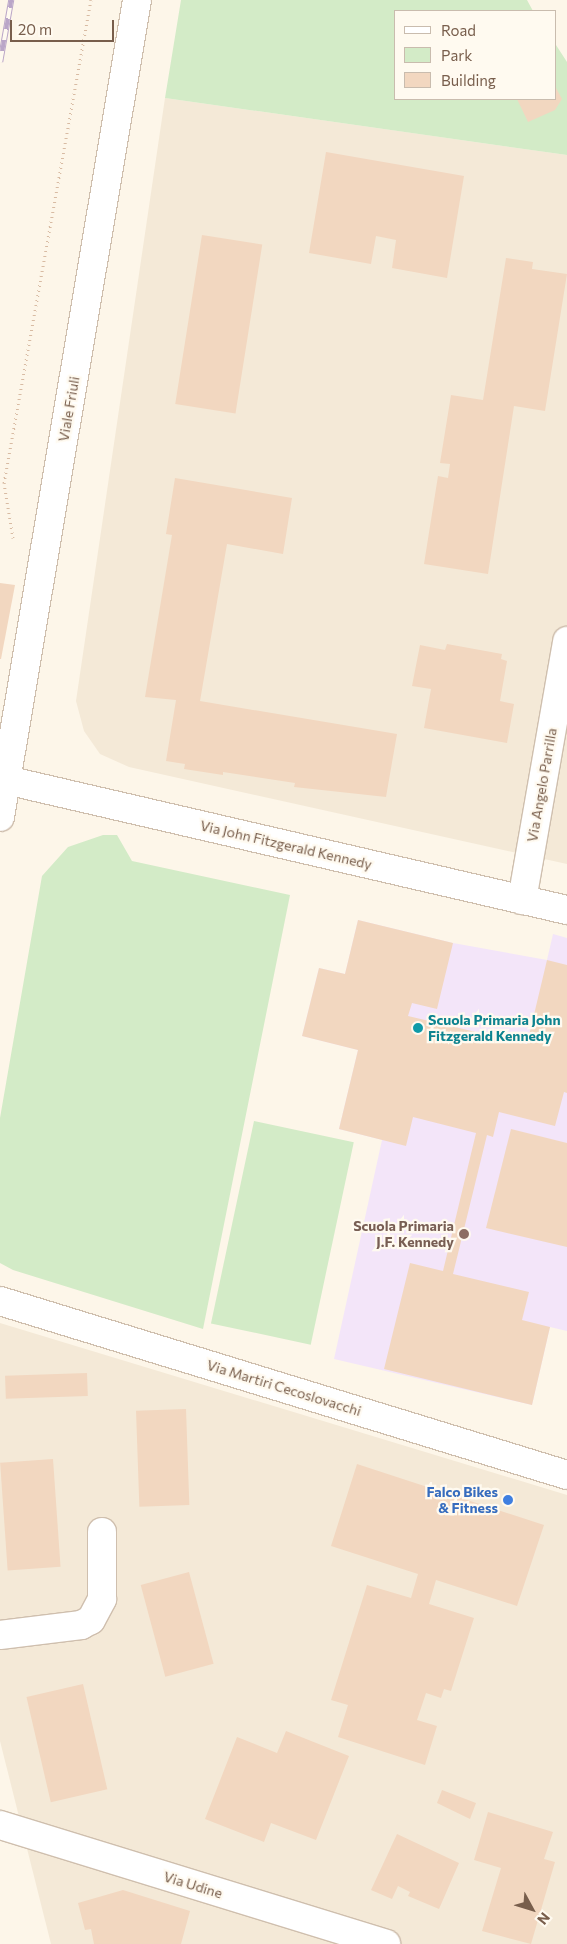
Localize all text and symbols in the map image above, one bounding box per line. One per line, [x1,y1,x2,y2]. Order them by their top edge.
scale bar [12,10,116,42]
legend [394,10,557,100]
text: 20 m [18,20,52,38]
text: Road [441,21,476,39]
text: Park [441,46,472,64]
text: Building [441,71,496,89]
street label: Viale Friuli [55,375,83,443]
street label: Via Angelo Parrilla [524,727,560,843]
street label: Via John Fitzgerald Kennedy [199,817,373,873]
place label: Scuola Primaria John Fitzgerald Kennedy [428,1012,561,1044]
marker: Scuola Primaria John Fitzgerald Kennedy [412,1022,424,1034]
place label: Scuola Primaria J.F. Kennedy [353,1218,454,1250]
marker: Scuola Primaria J.F. Kennedy [458,1228,470,1240]
street label: Via Martiri Cecoslovacchi [205,1356,363,1420]
place label: Falco Bikes & Fitness [426,1484,498,1516]
marker: Falco Bikes & Fitness [502,1494,514,1506]
street label: Via Udine [162,1868,224,1902]
north arrow [507,1884,557,1934]
text: N [534,1909,554,1928]

